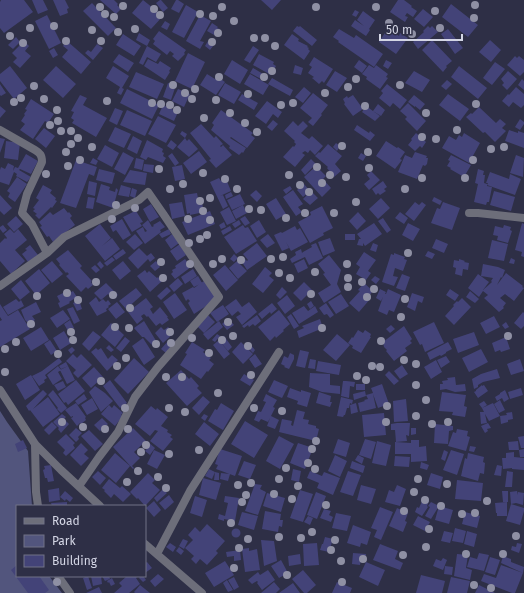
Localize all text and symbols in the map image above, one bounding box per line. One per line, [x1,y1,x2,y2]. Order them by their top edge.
scale bar [380,16,462,42]
text: 50 m [386,23,412,37]
legend [16,505,146,577]
text: Road [52,514,80,528]
text: Park [52,534,76,548]
text: Building [52,554,98,568]

